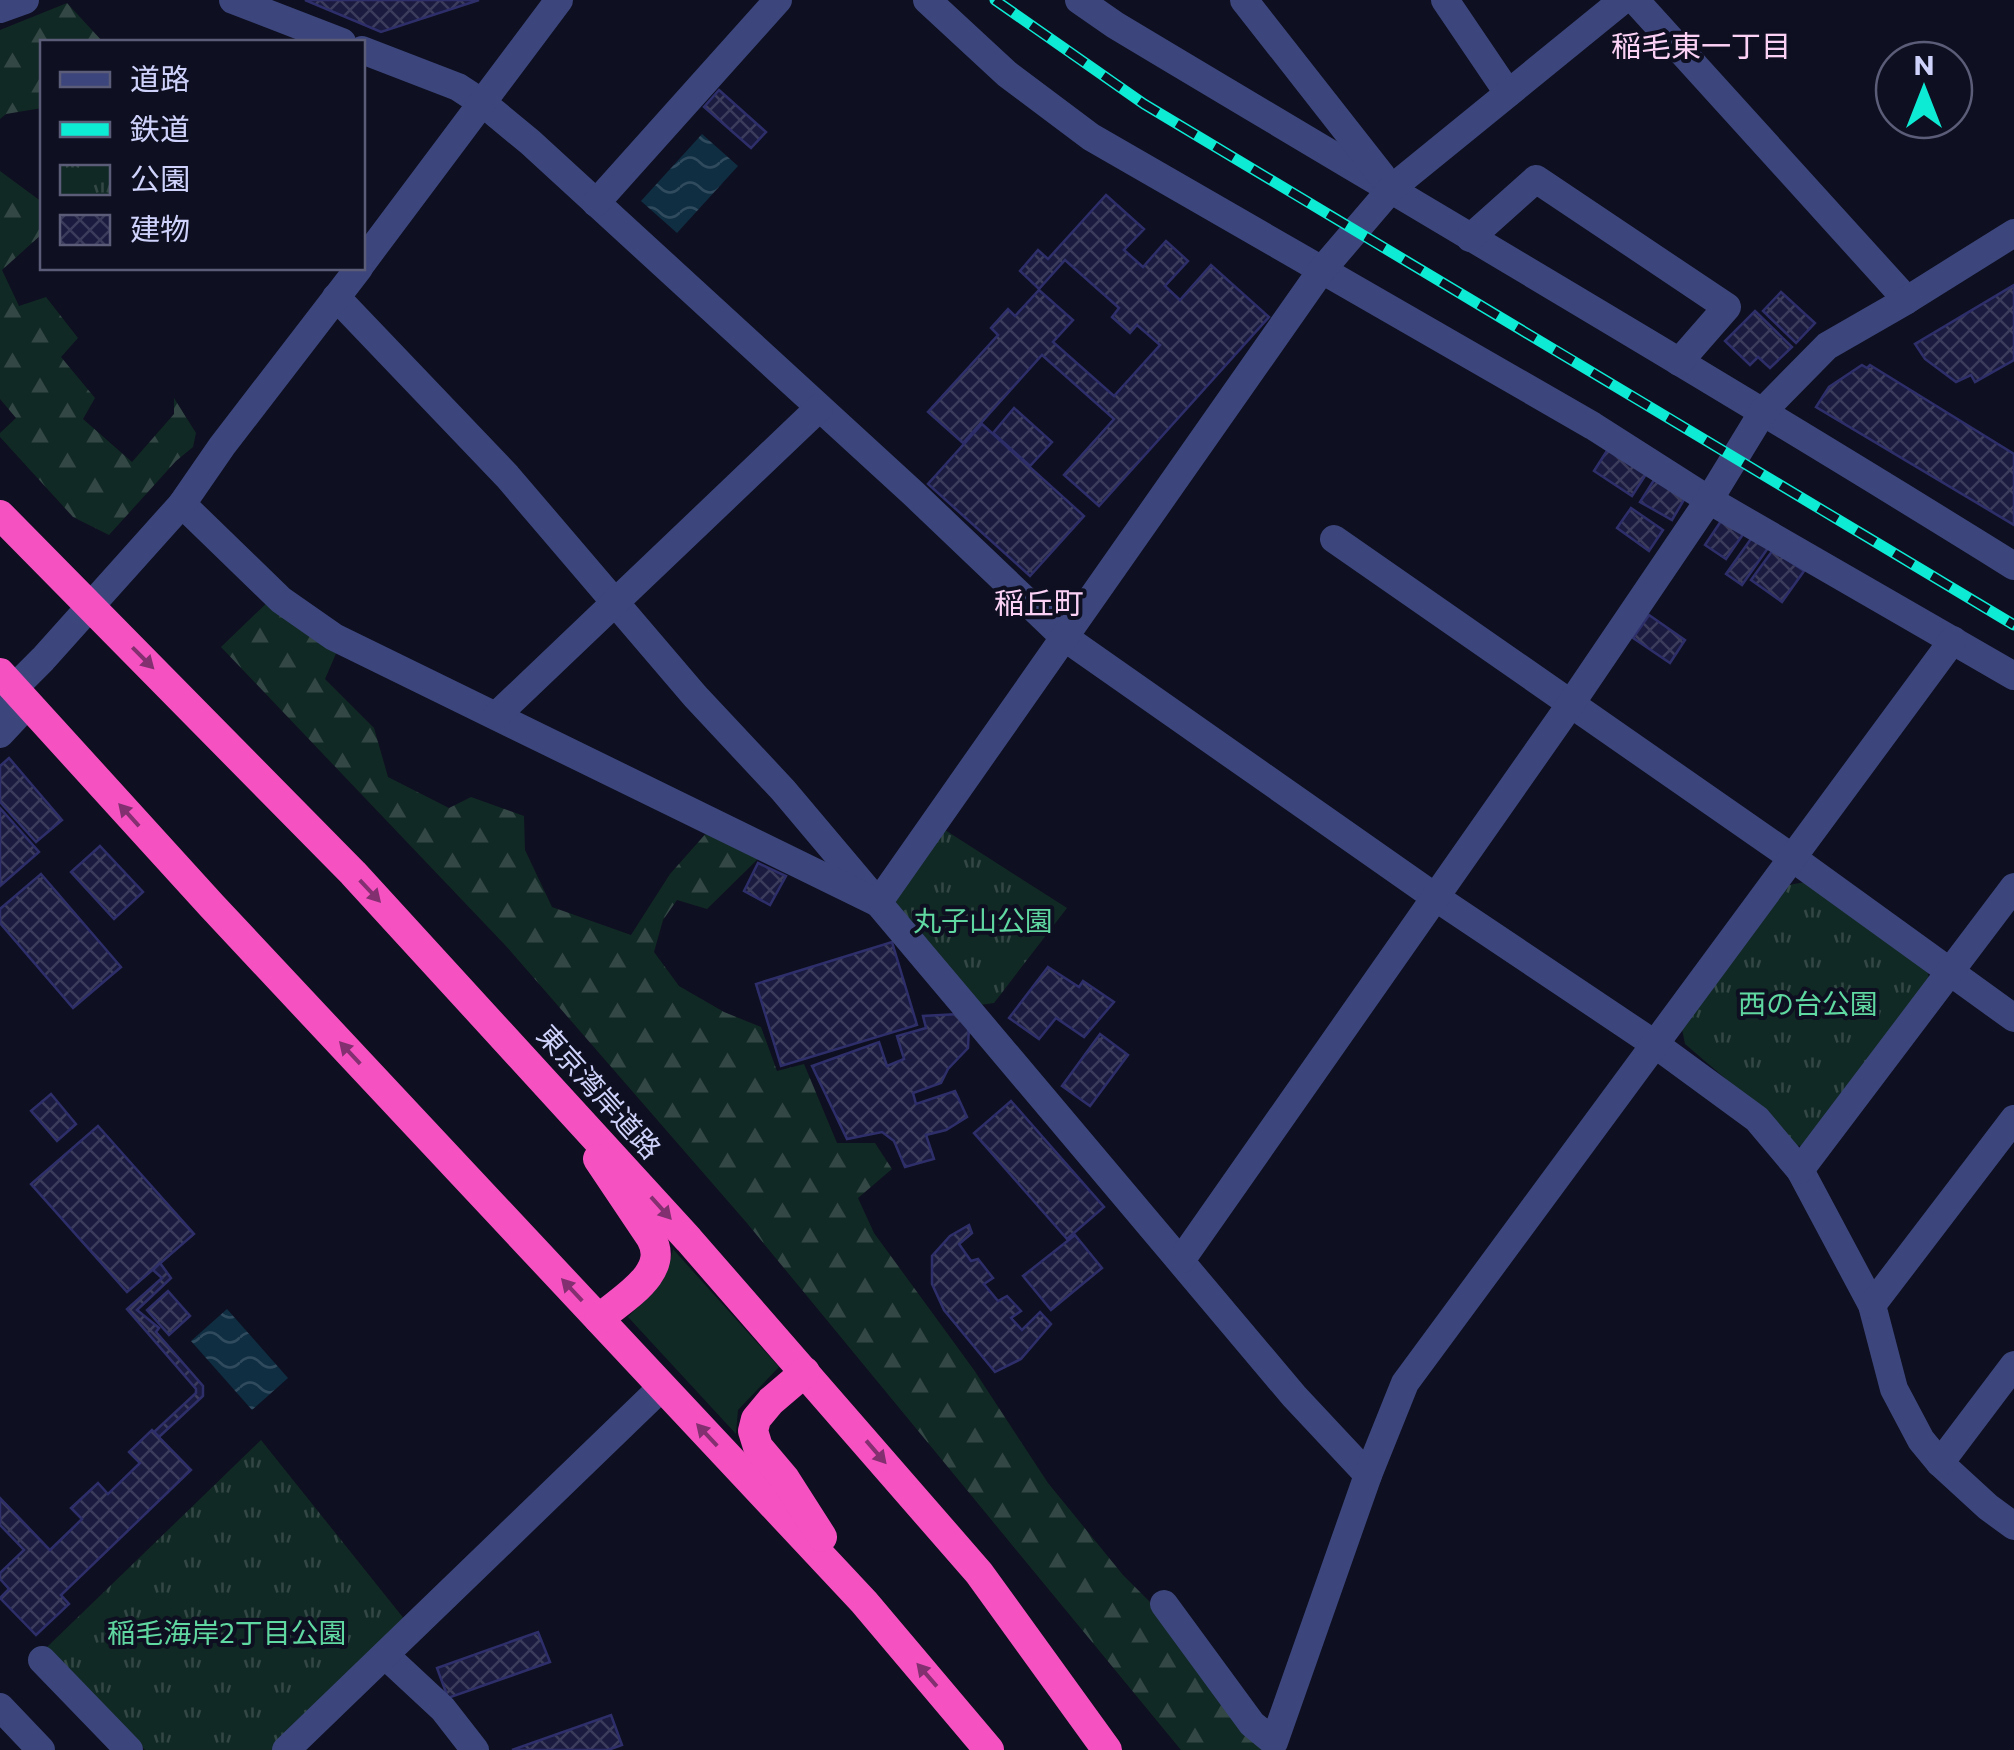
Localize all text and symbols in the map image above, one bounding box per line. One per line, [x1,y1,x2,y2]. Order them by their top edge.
district label: 稲毛東一丁目 [1611,26,1791,63]
legend [40,40,365,270]
north arrow [1874,40,1974,140]
text: N [1914,47,1935,81]
text: 道路 [130,59,190,96]
text: 鉄道 [130,109,190,146]
text: 公園 [130,159,190,196]
text: 建物 [130,209,190,246]
district label: 稲丘町 [994,583,1084,620]
one-way arrow [131,646,155,670]
one-way arrow [118,803,141,827]
one-way arrow [358,879,381,903]
park label: 丸子山公園 [913,903,1053,937]
park label: 西の台公園 [1738,986,1878,1020]
street label: 東京湾岸道路 [531,1018,669,1165]
one-way arrow [339,1041,362,1065]
one-way arrow [649,1195,671,1220]
one-way arrow [561,1278,584,1302]
one-way arrow [697,1423,719,1448]
one-way arrow [864,1439,886,1464]
park label: 稲毛海岸2丁目公園 [107,1615,347,1649]
one-way arrow [916,1663,938,1688]

